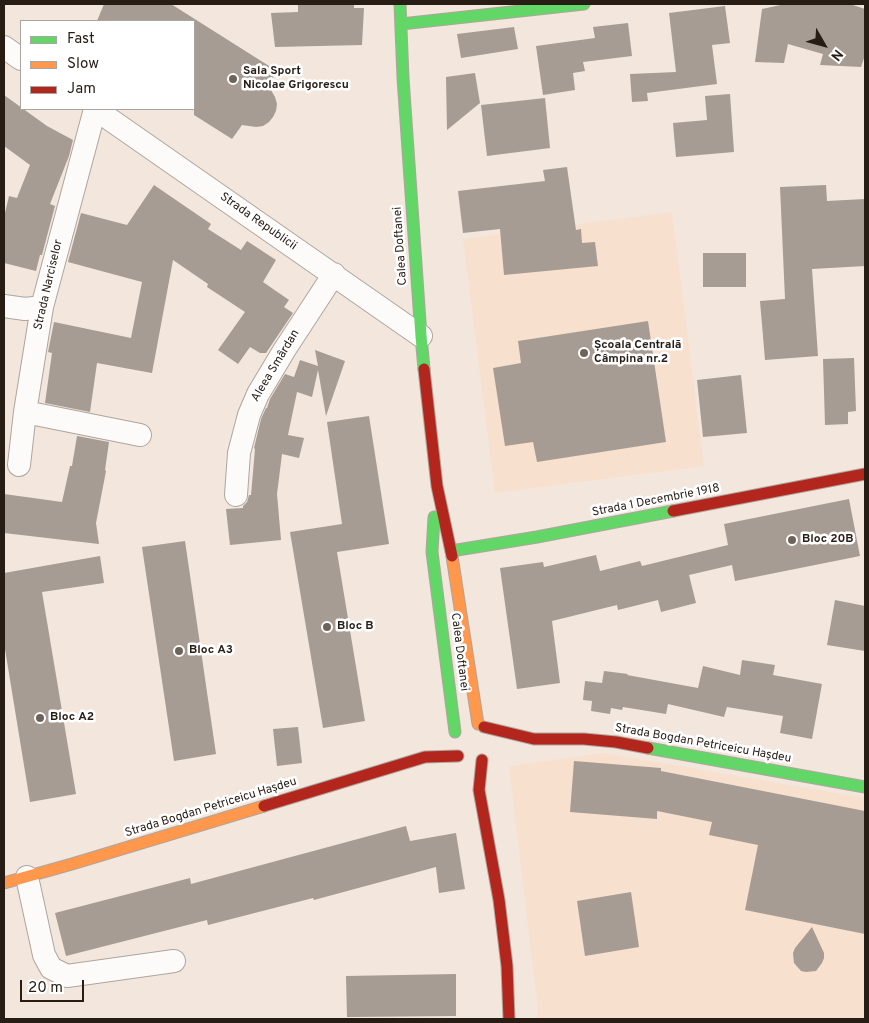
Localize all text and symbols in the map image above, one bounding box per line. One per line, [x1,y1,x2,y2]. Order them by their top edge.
legend [20,20,195,110]
north arrow [799,20,849,70]
text: Fast [67,30,95,49]
text: N [826,45,846,64]
text: Slow [67,55,99,74]
place label: Sala Sport Nicolae Grigorescu [243,65,349,93]
marker: Sala Sport Nicolae Grigorescu [227,73,239,85]
text: Jam [67,80,96,99]
street label: Strada Republicii [217,190,299,254]
street label: Calea Doftanei [391,206,411,286]
street label: Strada Narciselor [32,238,66,332]
street label: Aleea Smârdan [249,327,303,405]
place label: Școala Centrală Câmpina nr.2 [594,339,682,367]
marker: Școala Centrală Câmpina nr.2 [578,347,590,359]
street label: Strada 1 Decembrie 1918 [591,482,721,520]
place label: Bloc 20B [802,533,854,547]
marker: Bloc 20B [786,534,798,546]
street label: Calea Doftanei [447,612,471,692]
place label: Bloc B [337,620,373,634]
marker: Bloc B [321,621,333,633]
place label: Bloc A3 [189,644,233,658]
marker: Bloc A3 [173,645,185,657]
place label: Bloc A2 [50,711,94,725]
marker: Bloc A2 [34,712,46,724]
street label: Strada Bogdan Petriceicu Hașdeu [614,721,792,767]
street label: Strada Bogdan Petriceicu Hașdeu [123,775,299,841]
scale bar [22,970,86,1002]
text: 20 m [28,979,63,998]

